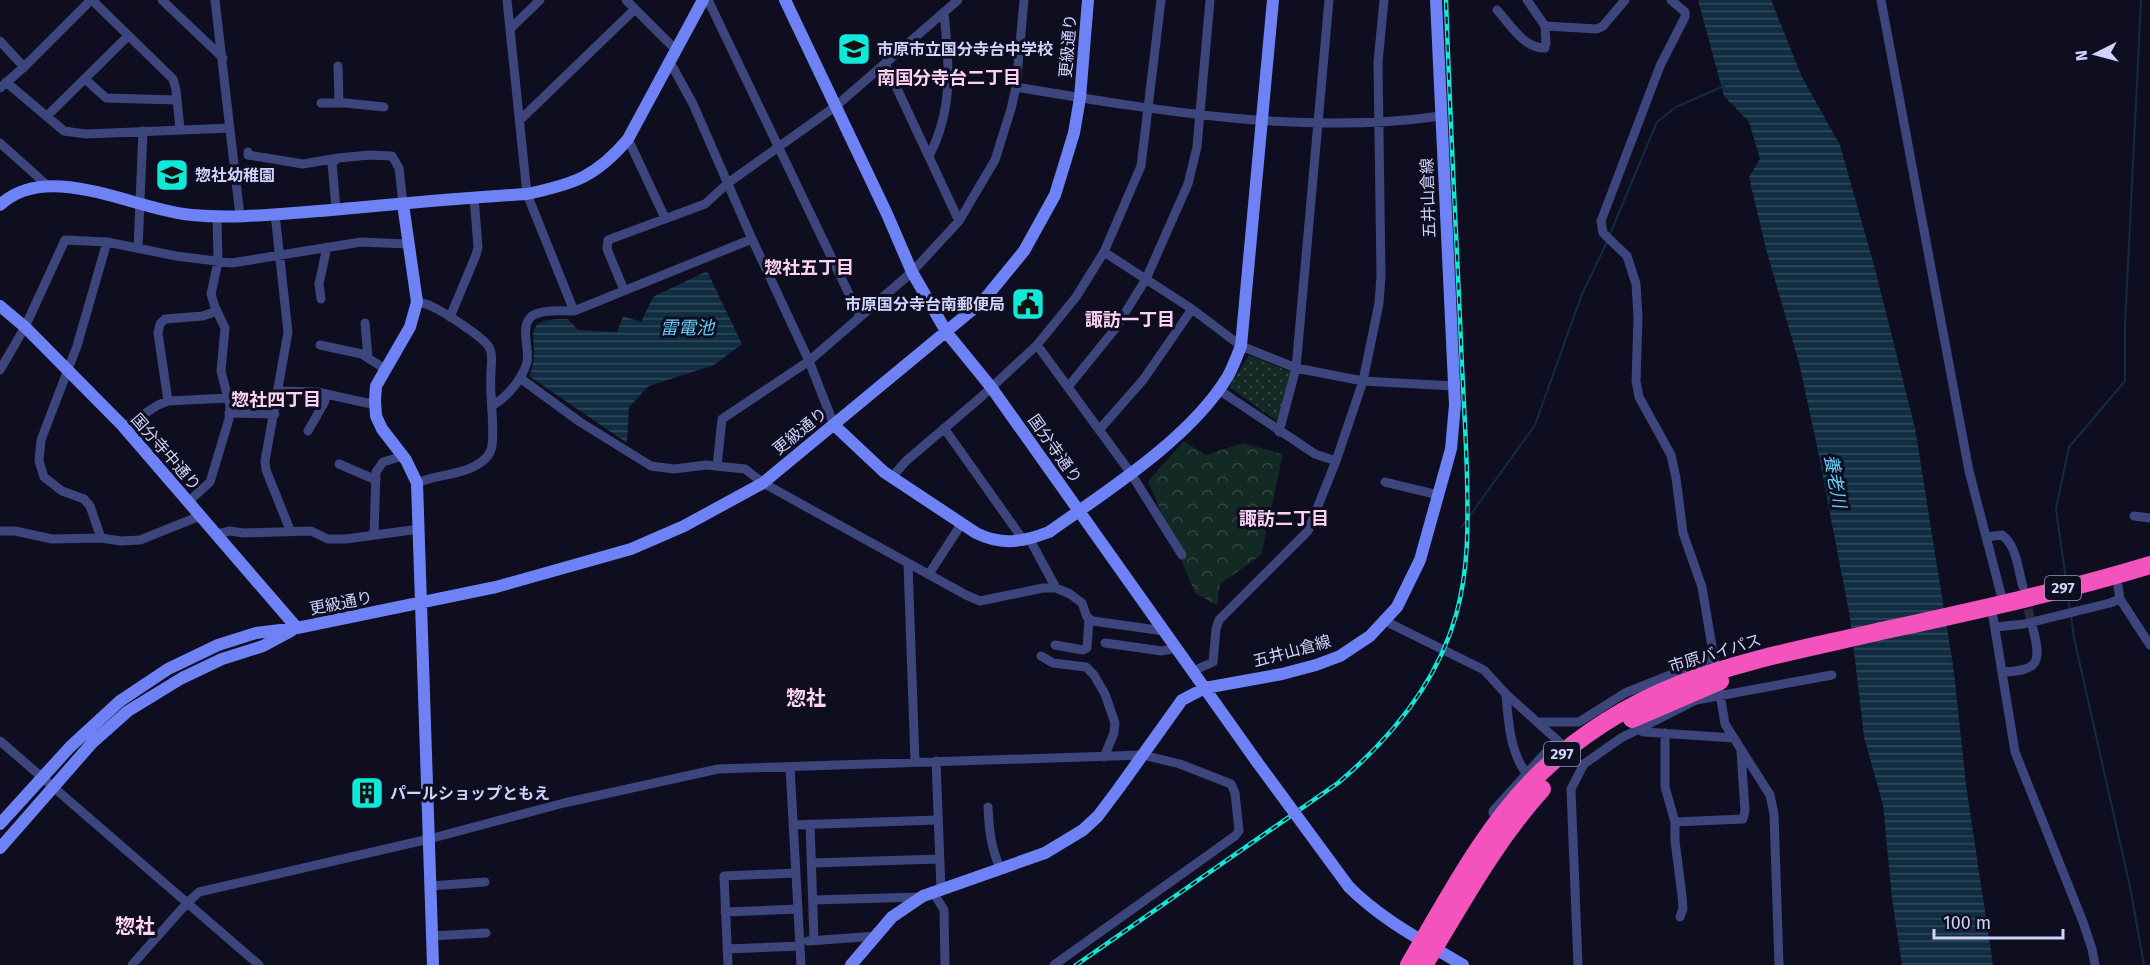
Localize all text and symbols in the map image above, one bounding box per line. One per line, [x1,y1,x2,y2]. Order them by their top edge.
street label: 更級通り [1056,13,1080,79]
north arrow [2066,24,2126,84]
school or university icon: 市原市立国分寺台中学校 [836,31,872,67]
place label: 市原市立国分寺台中学校 [877,40,1053,59]
text: N [2072,49,2092,62]
district label: 南国分寺台二丁目 [877,67,1021,89]
school or university icon: 惣社幼稚園 [154,157,190,193]
street label: 五井山倉線 [1417,158,1439,238]
place label: 惣社幼稚園 [195,166,275,185]
district label: 惣社五丁目 [764,257,854,279]
public building icon: 市原国分寺台南郵便局 [1010,286,1046,322]
place label: 市原国分寺台南郵便局 [845,295,1005,314]
district label: 諏訪一丁目 [1085,309,1175,331]
water label: 雷電池 [660,317,716,339]
district label: 惣社四丁目 [231,389,321,411]
street label: 更級通り [769,403,831,459]
street label: 国分寺中通り [127,410,205,494]
street label: 国分寺通り [1024,411,1086,487]
water label: 養老川 [1819,453,1851,511]
district label: 諏訪二丁目 [1239,508,1329,530]
road number: 297 [2045,576,2081,600]
street label: 更級通り [308,588,374,618]
street label: 市原バイパス [1666,630,1764,676]
street label: 五井山倉線 [1251,631,1333,671]
district label: 惣社 [786,686,826,710]
road number: 297 [1544,742,1580,766]
building icon: パールショップともえ [349,775,385,811]
place label: パールショップともえ [390,784,550,803]
scale bar [1934,902,2063,940]
text: 100 m [1943,912,1991,934]
district label: 惣社 [115,914,155,938]

